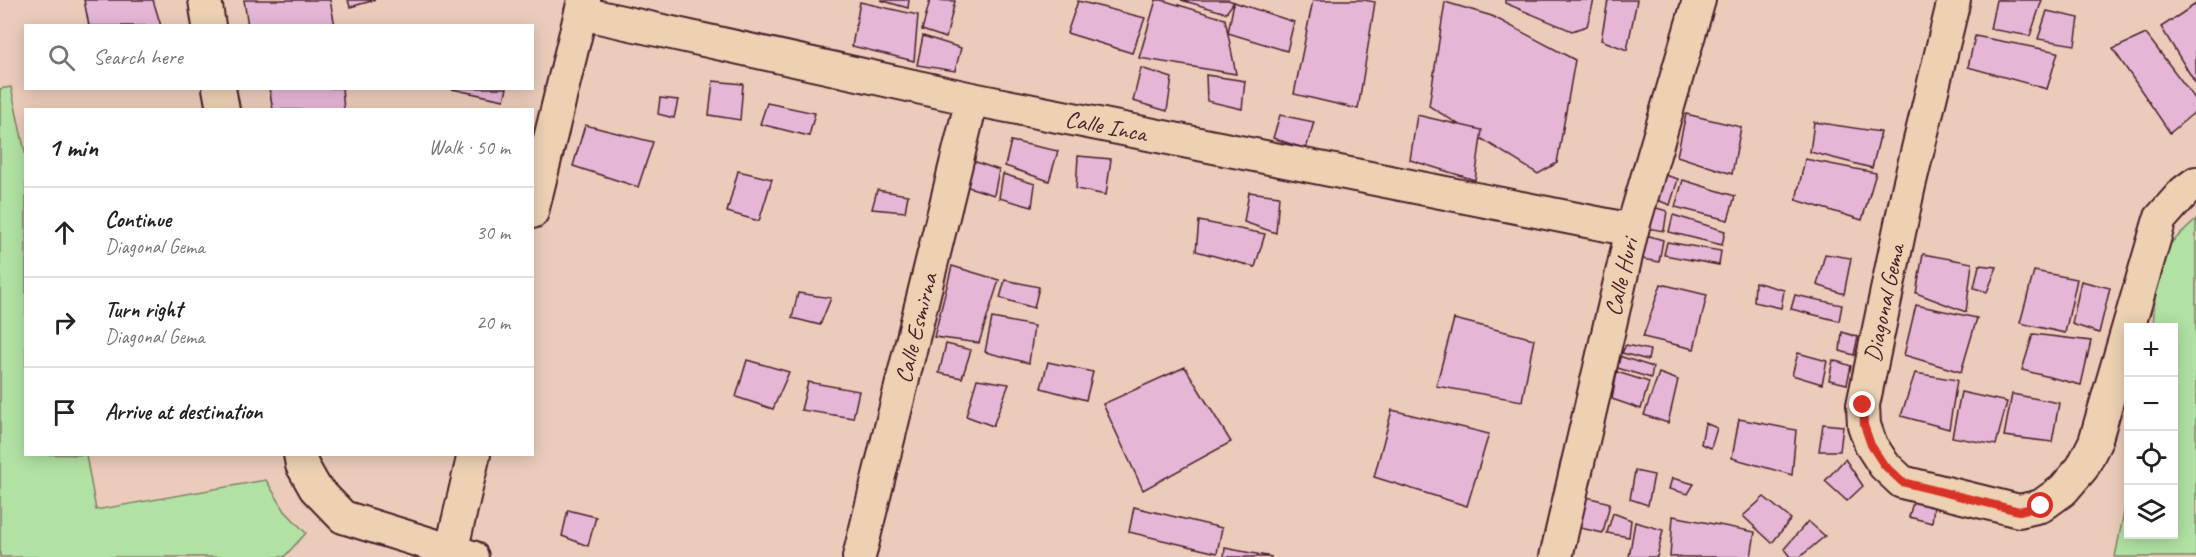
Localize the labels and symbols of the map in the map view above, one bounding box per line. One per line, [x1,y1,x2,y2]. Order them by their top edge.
street label: Calle Inca [1063,103,1151,149]
street label: Calle Huri [1597,233,1645,319]
street label: Diagonal Gema [1857,239,1912,364]
street label: Calle Esmirna [888,268,944,386]
route end [1849,391,1875,417]
route start [2027,492,2053,518]

